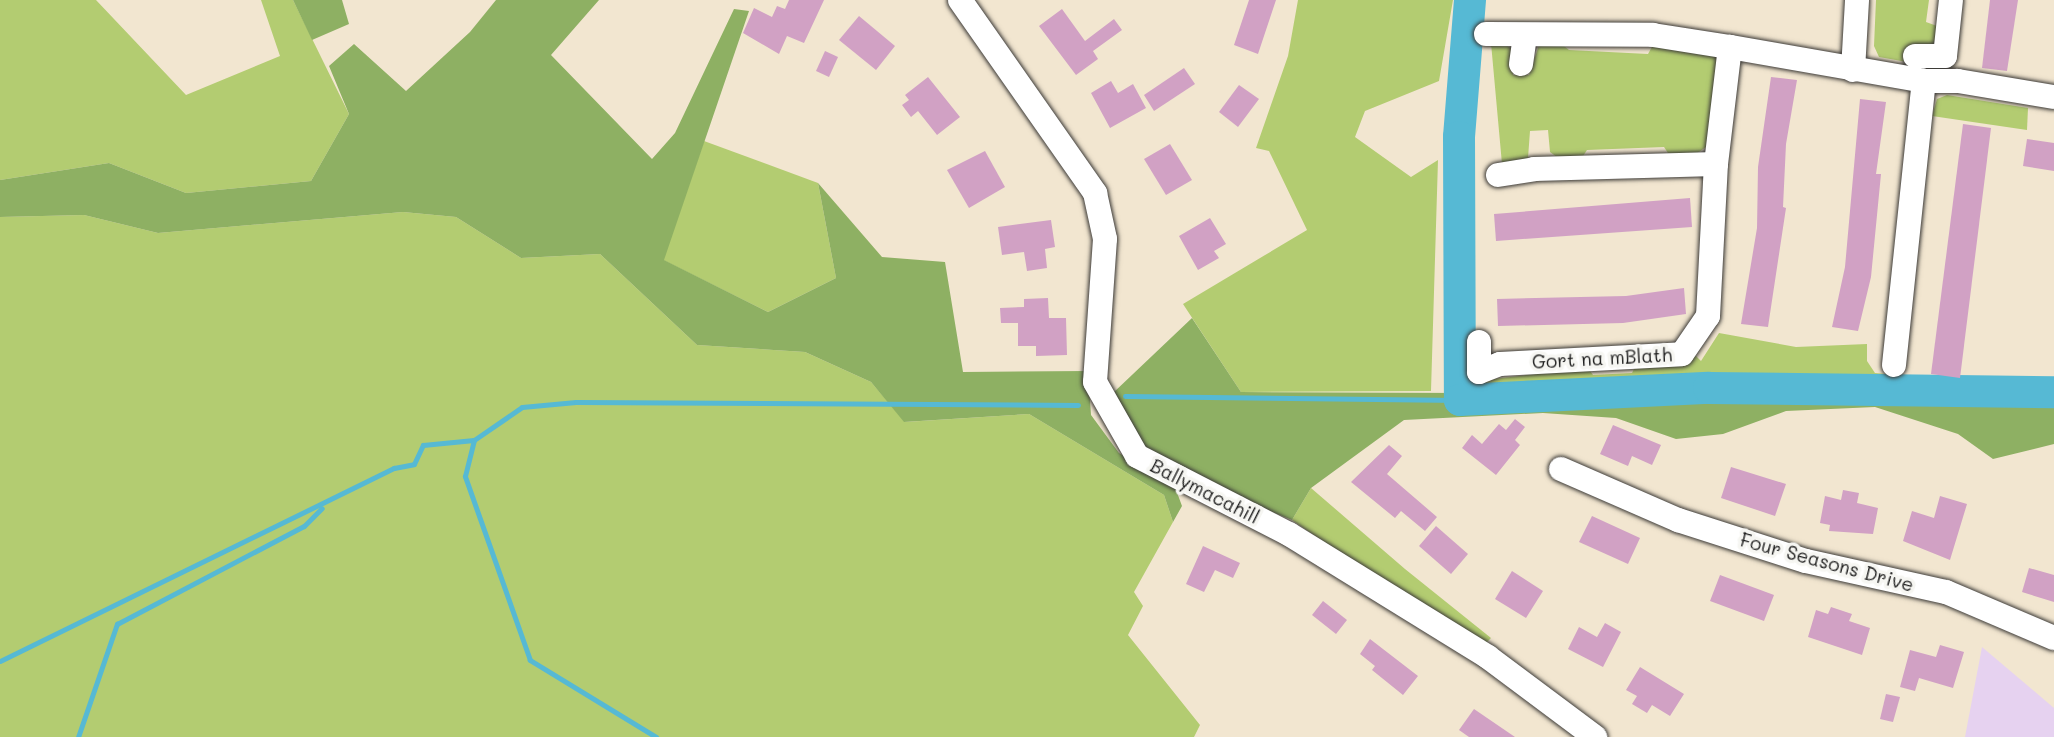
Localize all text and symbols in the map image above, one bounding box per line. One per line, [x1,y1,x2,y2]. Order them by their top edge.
street label: Gort na mBlath [1531,343,1673,373]
street label: Ballymacahill [1147,454,1263,528]
street label: Four Seasons Drive [1738,528,1916,596]

